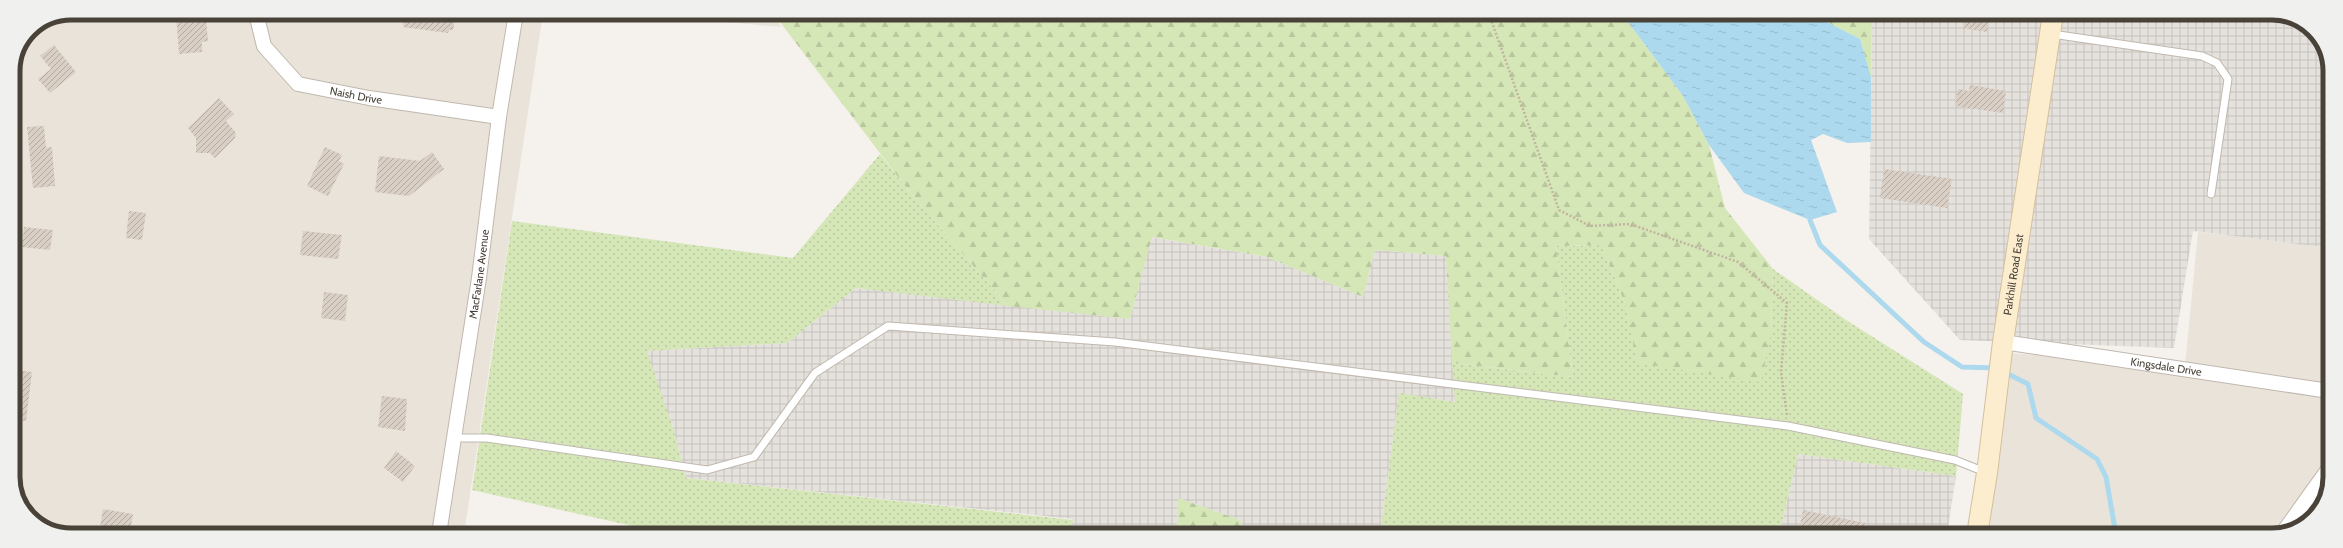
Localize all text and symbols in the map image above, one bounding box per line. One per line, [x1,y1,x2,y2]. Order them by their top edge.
street label: Naish Drive [329,83,383,107]
street label: MacFarlane Avenue [466,228,492,320]
street label: Parkhill Road East [2000,233,2026,316]
street label: Kingsdale Drive [2130,354,2203,379]

